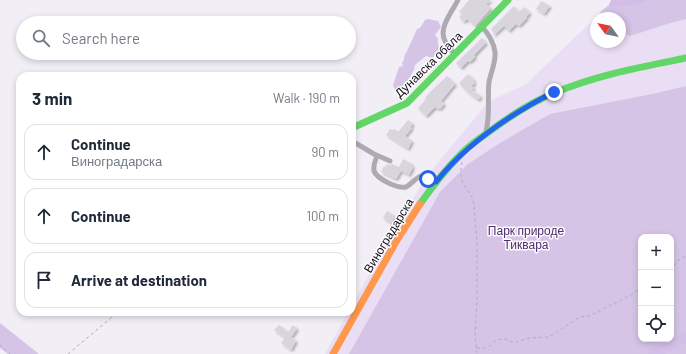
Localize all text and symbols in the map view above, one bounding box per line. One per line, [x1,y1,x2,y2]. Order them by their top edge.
north arrow [590,12,626,48]
search box [16,16,356,60]
icon: search [30,27,52,49]
street label: Дунавска обала [391,28,465,100]
text: Search here [62,29,140,47]
route end [545,83,563,101]
text: 3 min [32,88,72,108]
text: Walk · 190 m [273,90,340,106]
text: Continue [71,135,131,153]
icon: ahead [33,141,55,163]
text: 90 m [312,144,339,160]
text: Виноградарска [71,153,162,169]
route start [419,170,437,188]
street label: Виноградарска [360,195,417,275]
icon: ahead [33,205,55,227]
text: Continue [71,207,131,225]
text: 100 m [306,208,339,224]
park label: Парк природе Тиквара [488,223,564,252]
map controls [638,234,674,342]
button: + [638,234,674,270]
icon: arrive [33,269,55,291]
button: − [638,270,674,306]
text: Arrive at destination [71,271,207,289]
button: locate [638,306,674,342]

